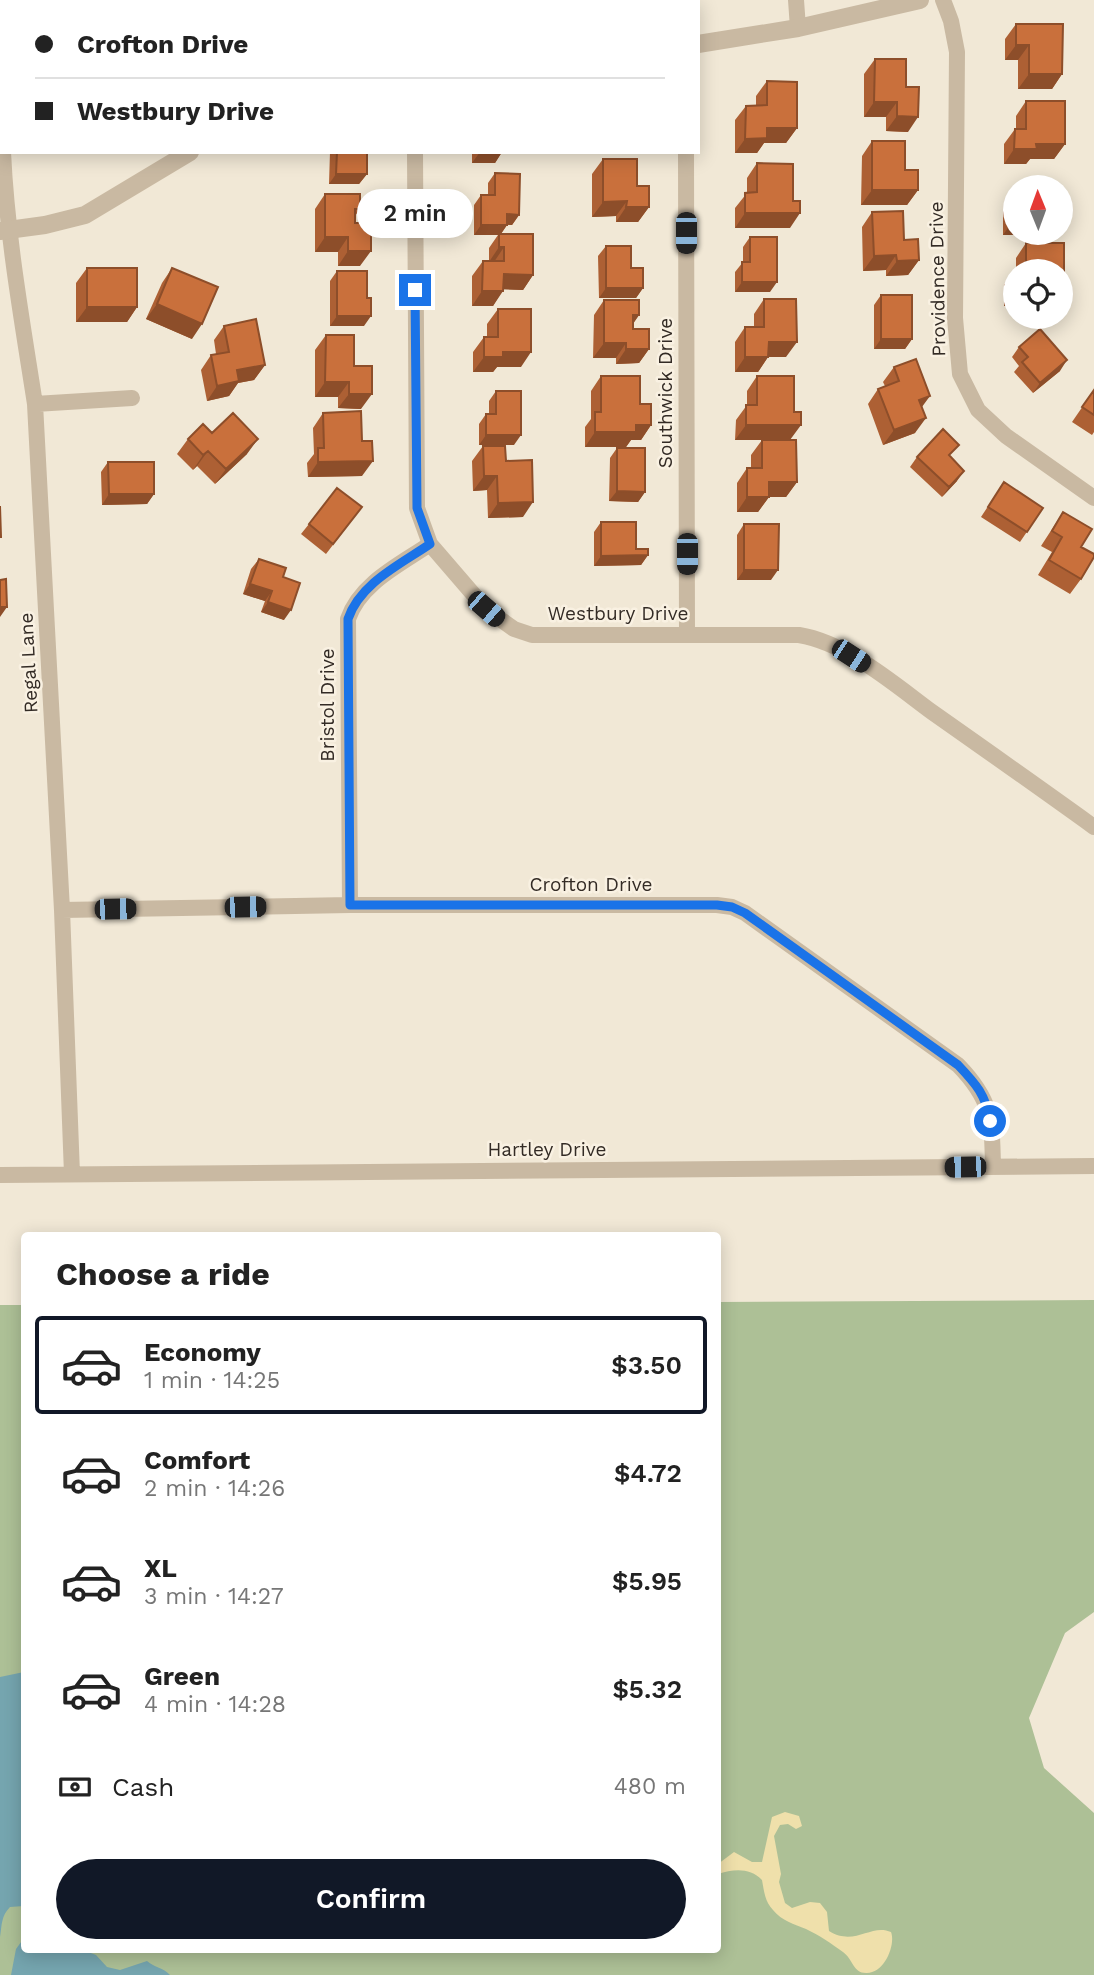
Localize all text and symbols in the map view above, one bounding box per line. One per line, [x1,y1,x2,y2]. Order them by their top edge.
text: Crofton Drive [77,29,248,59]
text: Westbury Drive [77,96,274,126]
north arrow [1003,175,1073,245]
map controls [1003,175,1073,329]
callout: 2 min [357,188,473,238]
text: 2 min [383,200,447,227]
street label: Providence Drive [925,201,950,357]
car [676,212,697,254]
button: locate [1003,259,1073,329]
route end [399,274,431,306]
street label: Southwick Drive [654,318,677,468]
car [677,533,698,575]
car [464,587,509,631]
street label: Westbury Drive [548,602,689,625]
street label: Regal Lane [14,612,43,714]
car [828,636,875,676]
street label: Bristol Drive [316,648,339,762]
street label: Crofton Drive [529,873,653,896]
car [224,896,267,918]
car [94,898,137,920]
route start [974,1105,1006,1137]
street label: Hartley Drive [487,1138,607,1161]
car [944,1156,987,1178]
text: Choose a ride [56,1255,270,1293]
icon: car [60,1334,123,1397]
text: Economy [144,1337,261,1367]
text: $3.50 [611,1350,682,1380]
text: 1 min · 14:25 [144,1367,280,1394]
icon: car [60,1442,123,1505]
text: Comfort [144,1445,250,1475]
text: $4.72 [614,1458,682,1488]
text: 2 min · 14:26 [144,1475,285,1502]
icon: car [60,1550,123,1613]
text: XL [144,1553,177,1583]
text: $5.95 [612,1566,682,1596]
text: 3 min · 14:27 [144,1583,284,1610]
icon: car [60,1658,123,1721]
text: Green [144,1661,220,1691]
text: $5.32 [612,1674,682,1704]
text: 4 min · 14:28 [144,1691,286,1718]
icon: cash [56,1768,94,1806]
text: Cash [112,1772,174,1802]
text: 480 m [614,1773,686,1800]
button: Confirm [56,1859,686,1939]

